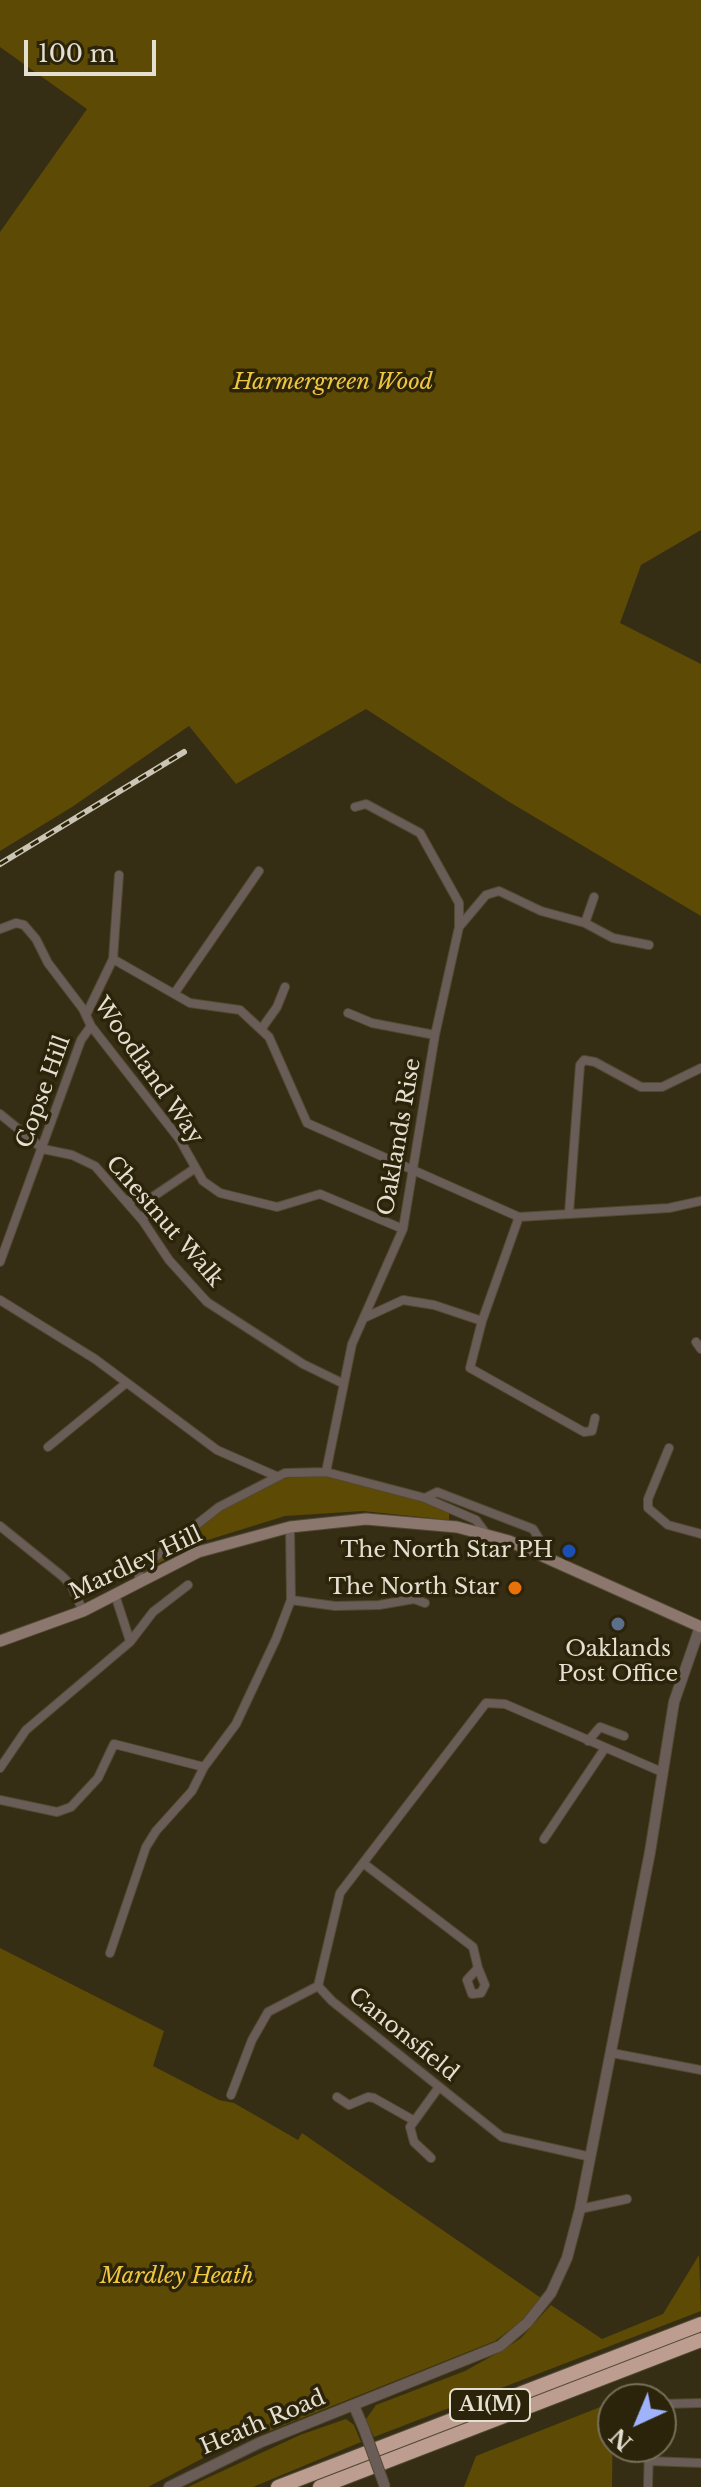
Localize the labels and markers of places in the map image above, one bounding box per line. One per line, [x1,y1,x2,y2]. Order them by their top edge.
place label: The North Star PH [341,1538,553,1564]
marker: The North Star PH [560,1542,578,1560]
place label: The North Star [328,1575,499,1601]
marker: The North Star [506,1579,524,1597]
marker: Oaklands Post Office [609,1615,627,1633]
place label: Oaklands Post Office [558,1637,678,1688]

